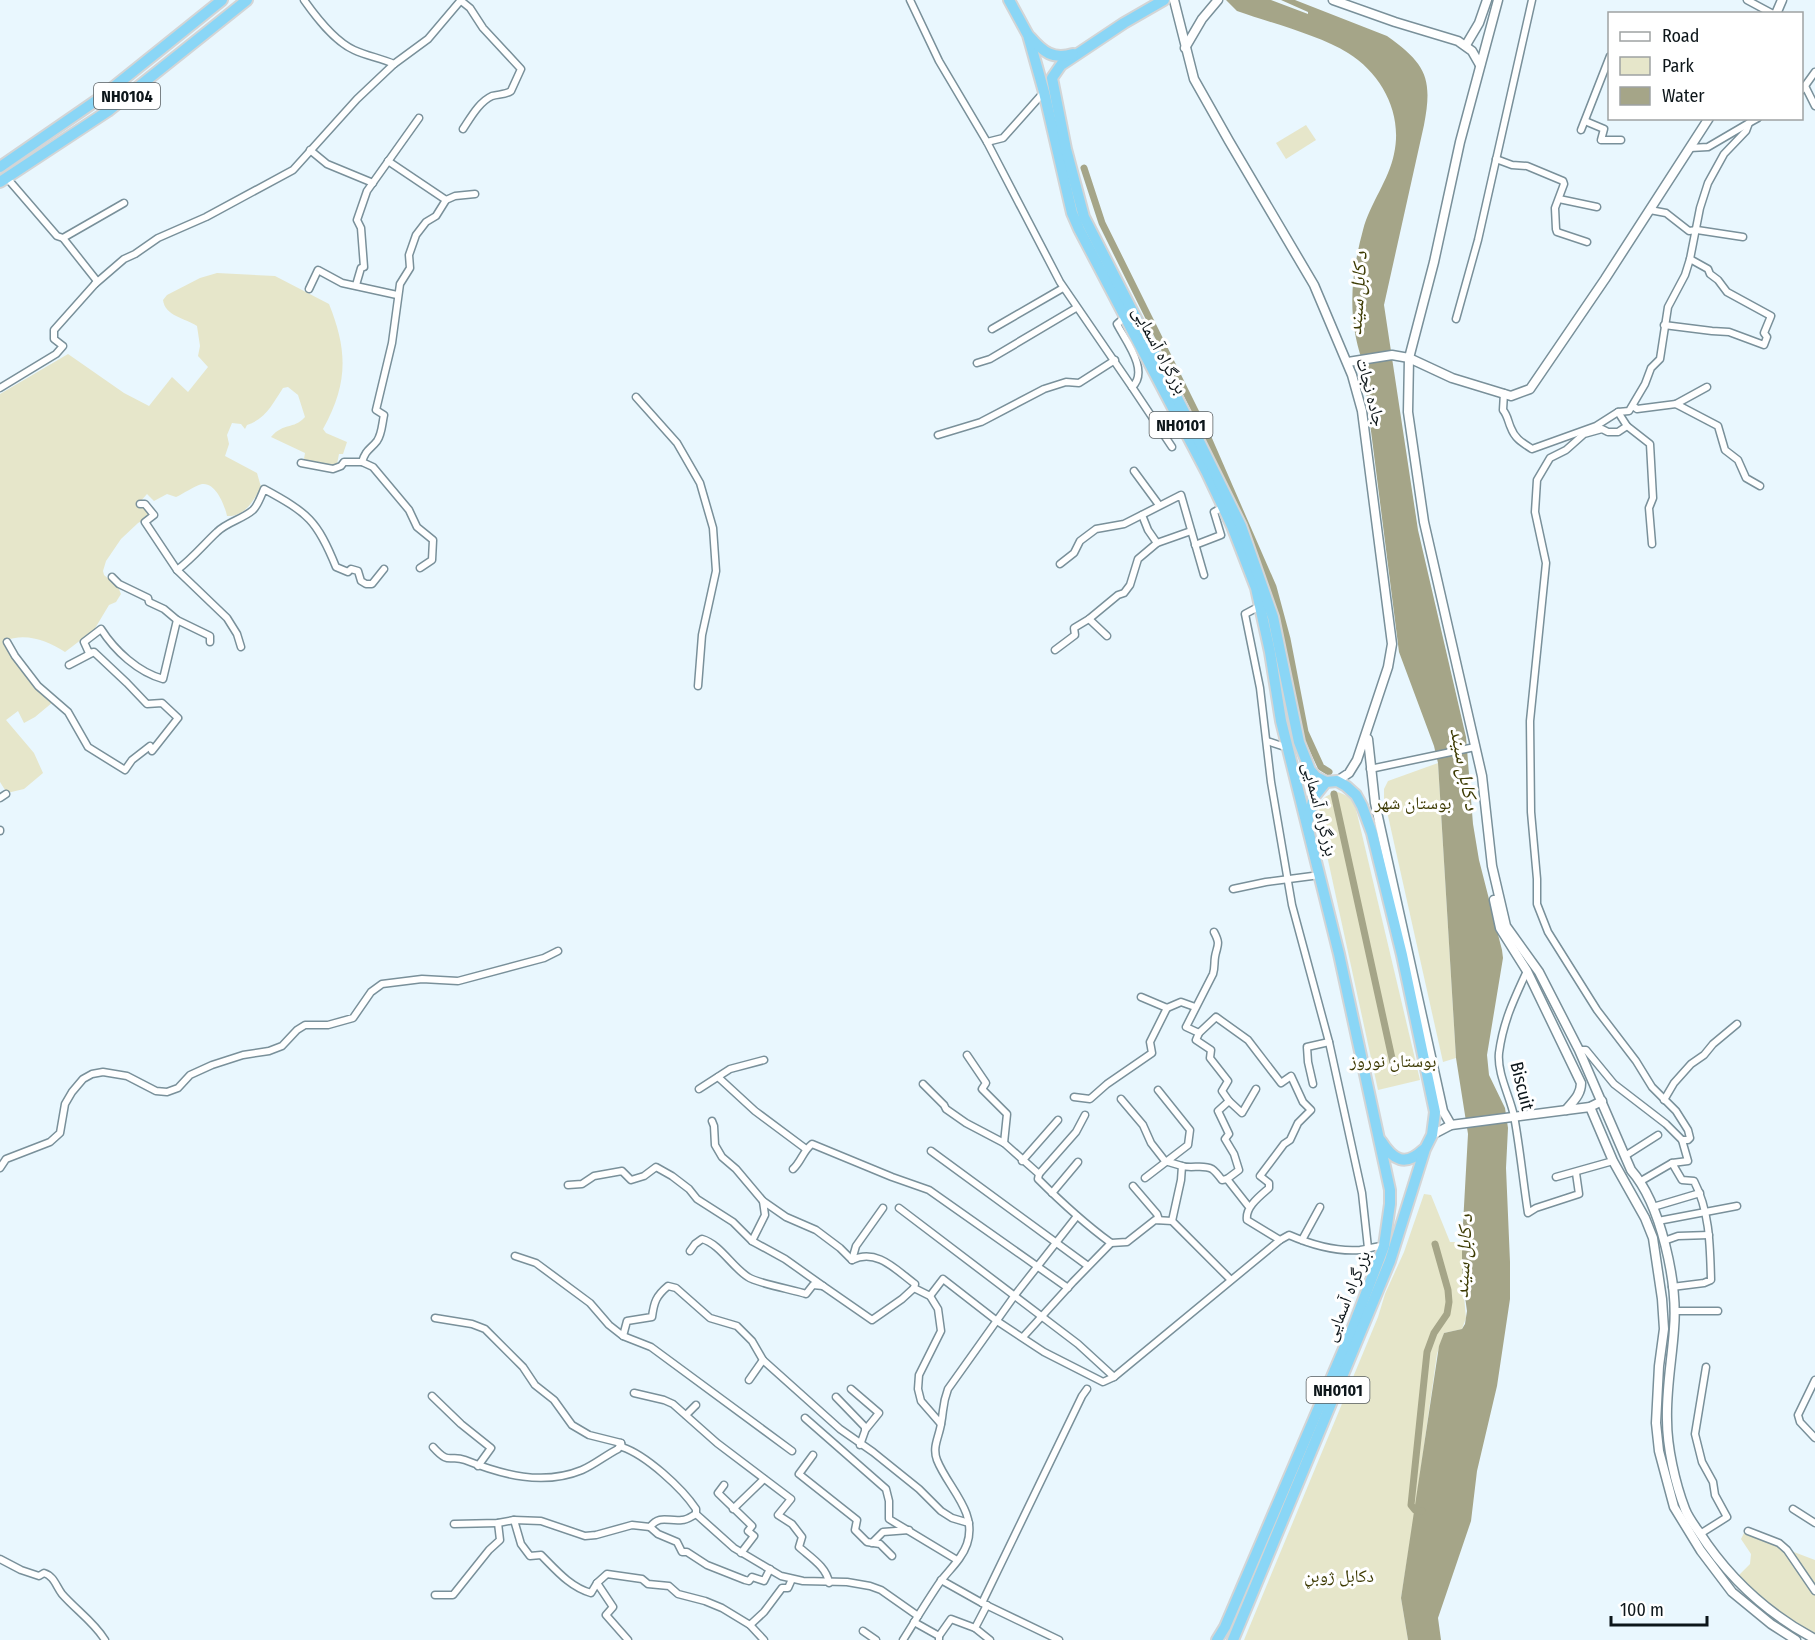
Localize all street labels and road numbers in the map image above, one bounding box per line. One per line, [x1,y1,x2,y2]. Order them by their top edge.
road number: NH0104 [94,83,160,109]
street label: بزرگراه آسمایی [1128,302,1192,398]
street label: جاده نجات [1351,355,1391,429]
road number: NH0101 [1150,412,1212,438]
street label: بزرگراه آسمایی [1298,760,1342,858]
street label: Biscuit [1505,1059,1539,1113]
street label: بزرگراه آسمایی [1319,1247,1375,1345]
road number: NH0101 [1306,1377,1370,1403]

